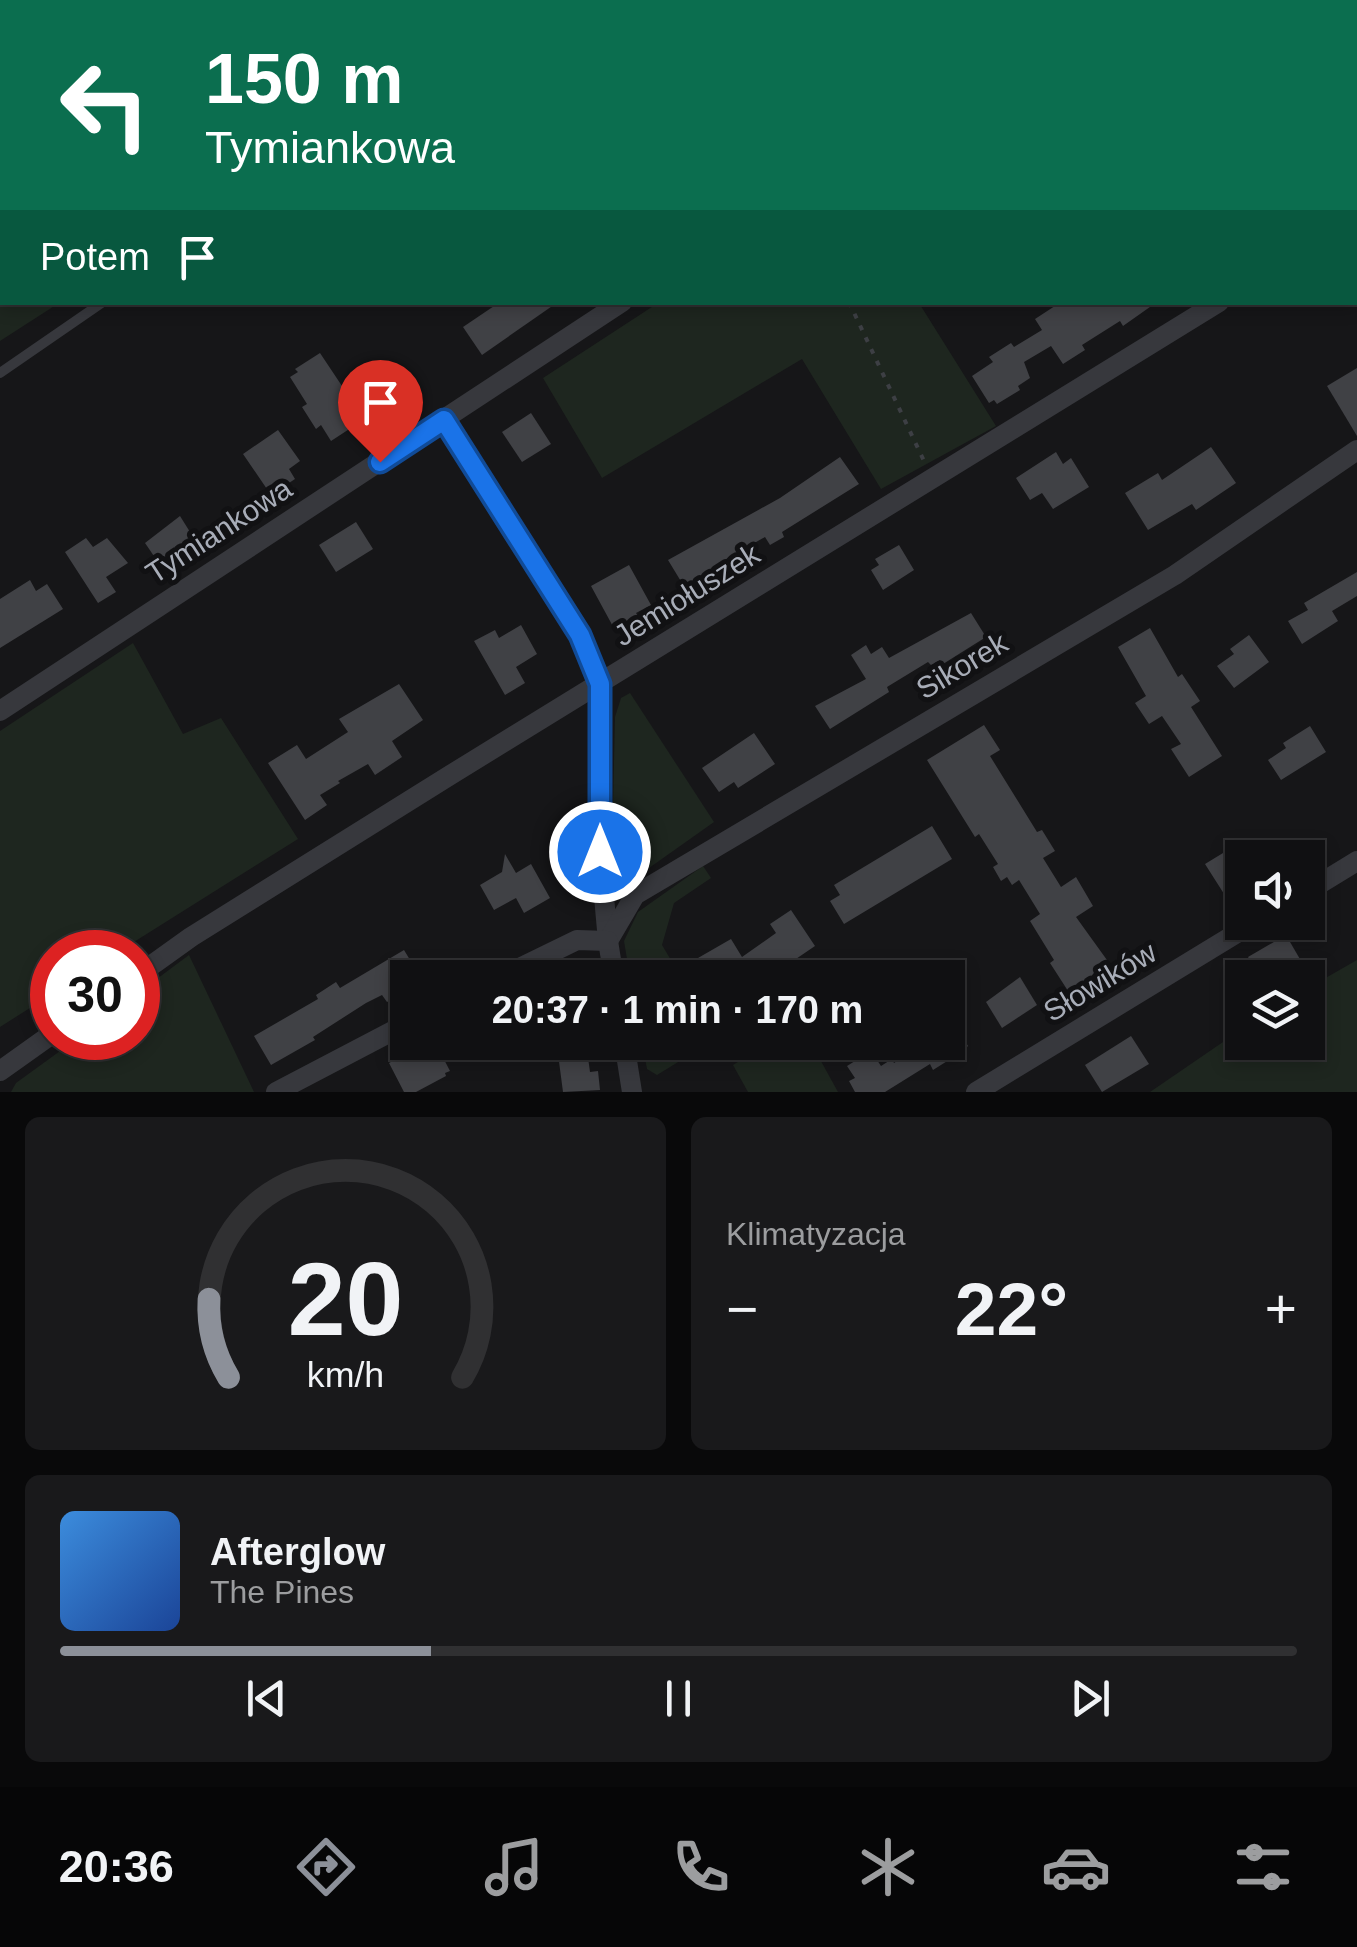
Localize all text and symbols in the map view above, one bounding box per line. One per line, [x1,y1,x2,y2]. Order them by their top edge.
icon: left [40,40,170,170]
text: 150 m [205,40,403,118]
text: Tymiankowa [205,122,455,173]
icon: arrive [170,230,225,285]
text: Potem [40,236,150,278]
pin [338,360,423,463]
icon: arrive [353,375,408,430]
street label: Tymiankowa [140,471,298,590]
street label: Jemiołuszek [608,536,766,652]
street label: Sikorek [910,625,1014,705]
position arrow [548,800,652,904]
map controls [1225,840,1325,1060]
button: sound [1225,840,1325,940]
speed limit sign: 30 [30,930,160,1060]
street label: Słowików [1038,935,1162,1028]
button: layers [1225,960,1325,1060]
text: 20:37 · 1 min · 170 m [492,989,863,1031]
text: Klimatyzacja [726,1216,906,1252]
text: 20 [288,1241,403,1357]
text: 22° [955,1267,1068,1351]
text: − [726,1278,758,1340]
text: + [1265,1278,1297,1340]
text: km/h [307,1355,384,1395]
text: Afterglow [210,1531,385,1573]
text: The Pines [210,1574,354,1610]
icon: previous [239,1671,294,1726]
icon: pause [651,1671,706,1726]
icon: next [1063,1671,1118,1726]
icon: directions [291,1832,361,1902]
icon: music [479,1832,549,1902]
icon: phone [666,1832,736,1902]
icon: climate [853,1832,923,1902]
icon: car [1041,1832,1111,1902]
icon: filters [1228,1832,1298,1902]
text: 20:36 [59,1841,174,1892]

